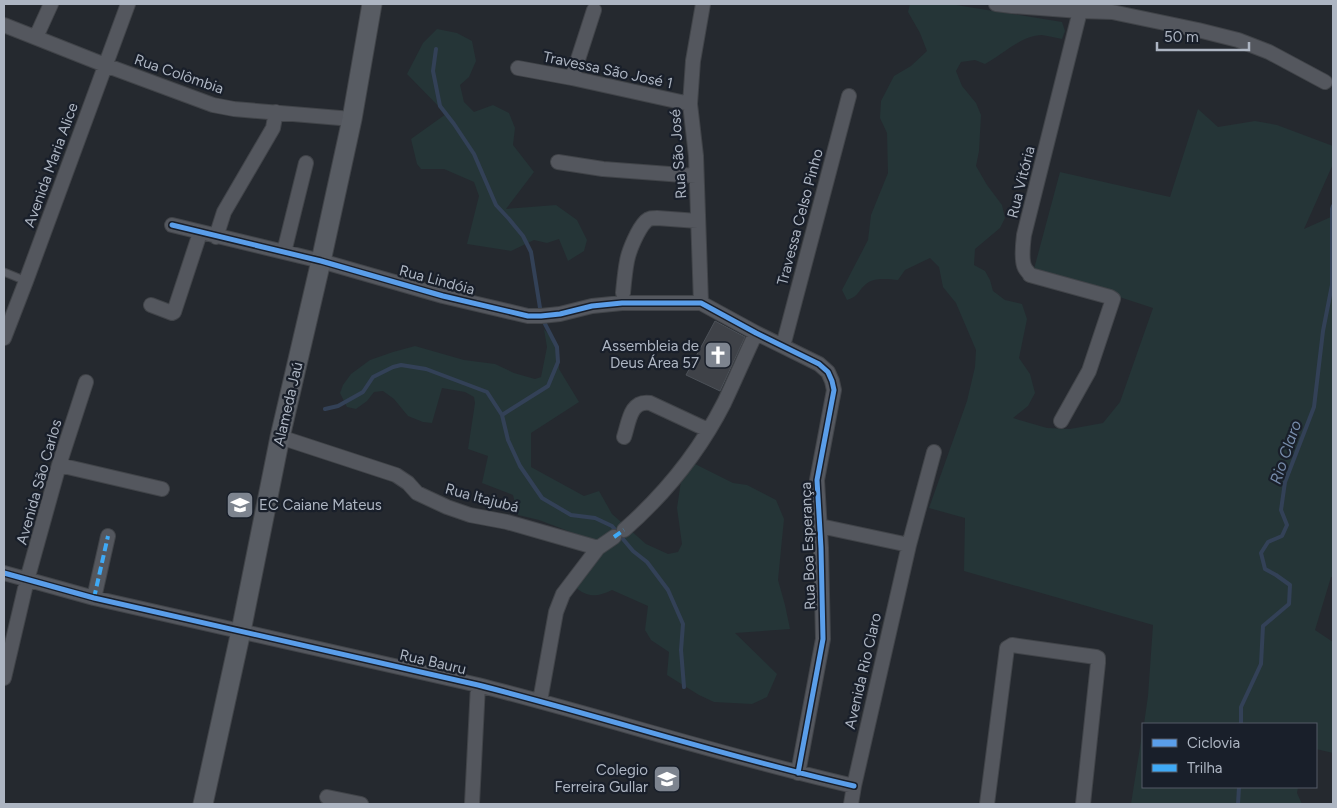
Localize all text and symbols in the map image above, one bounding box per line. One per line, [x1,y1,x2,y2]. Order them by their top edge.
scale bar [1157,20,1250,52]
text: 50 m [1164,28,1199,46]
street label: Travessa São José 1 [542,47,674,93]
street label: Rua Colômbia [132,50,226,98]
street label: Avenida Maria Alice [20,100,82,230]
street label: Rua São José [666,108,690,200]
street label: Rua Vitória [1003,144,1039,220]
street label: Travessa Celso Pinho [773,146,827,287]
street label: Rua Lindóia [397,261,477,299]
place label: Assembleia de Deus Área 57 [602,337,699,372]
church icon: Assembleia de Deus Área 57 [703,340,733,370]
street label: Alameda Jaú [270,360,306,448]
street label: Avenida São Carlos [12,417,66,547]
water label: Rio Claro [1266,418,1305,487]
street label: Rua Itajubá [443,480,521,516]
street label: Rua Boa Esperança [797,482,819,610]
school or university icon: EC Caiane Mateus [225,490,255,520]
place label: EC Caiane Mateus [259,496,382,514]
street label: Avenida Rio Claro [841,611,885,731]
street label: Rua Bauru [398,646,468,678]
legend [1142,723,1317,788]
text: Ciclovia [1187,734,1240,752]
text: Trilha [1187,759,1222,777]
place label: Colegio Ferreira Gullar [554,761,648,796]
school or university icon: Colegio Ferreira Gullar [652,764,682,794]

